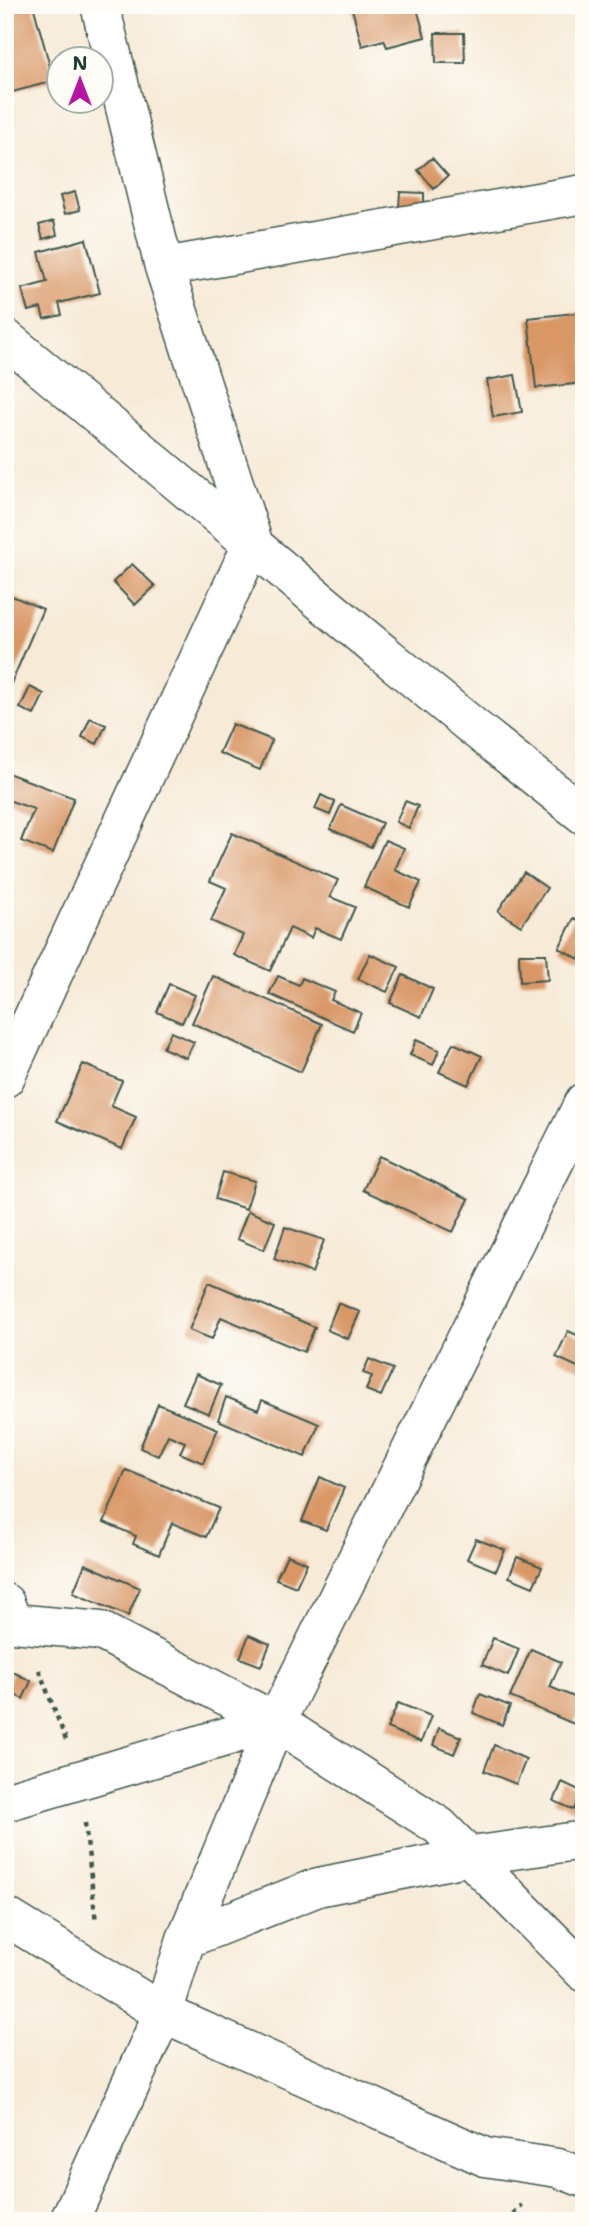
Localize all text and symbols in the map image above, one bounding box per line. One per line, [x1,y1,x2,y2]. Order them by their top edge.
north arrow [46,46,116,116]
text: N [72,51,88,76]

